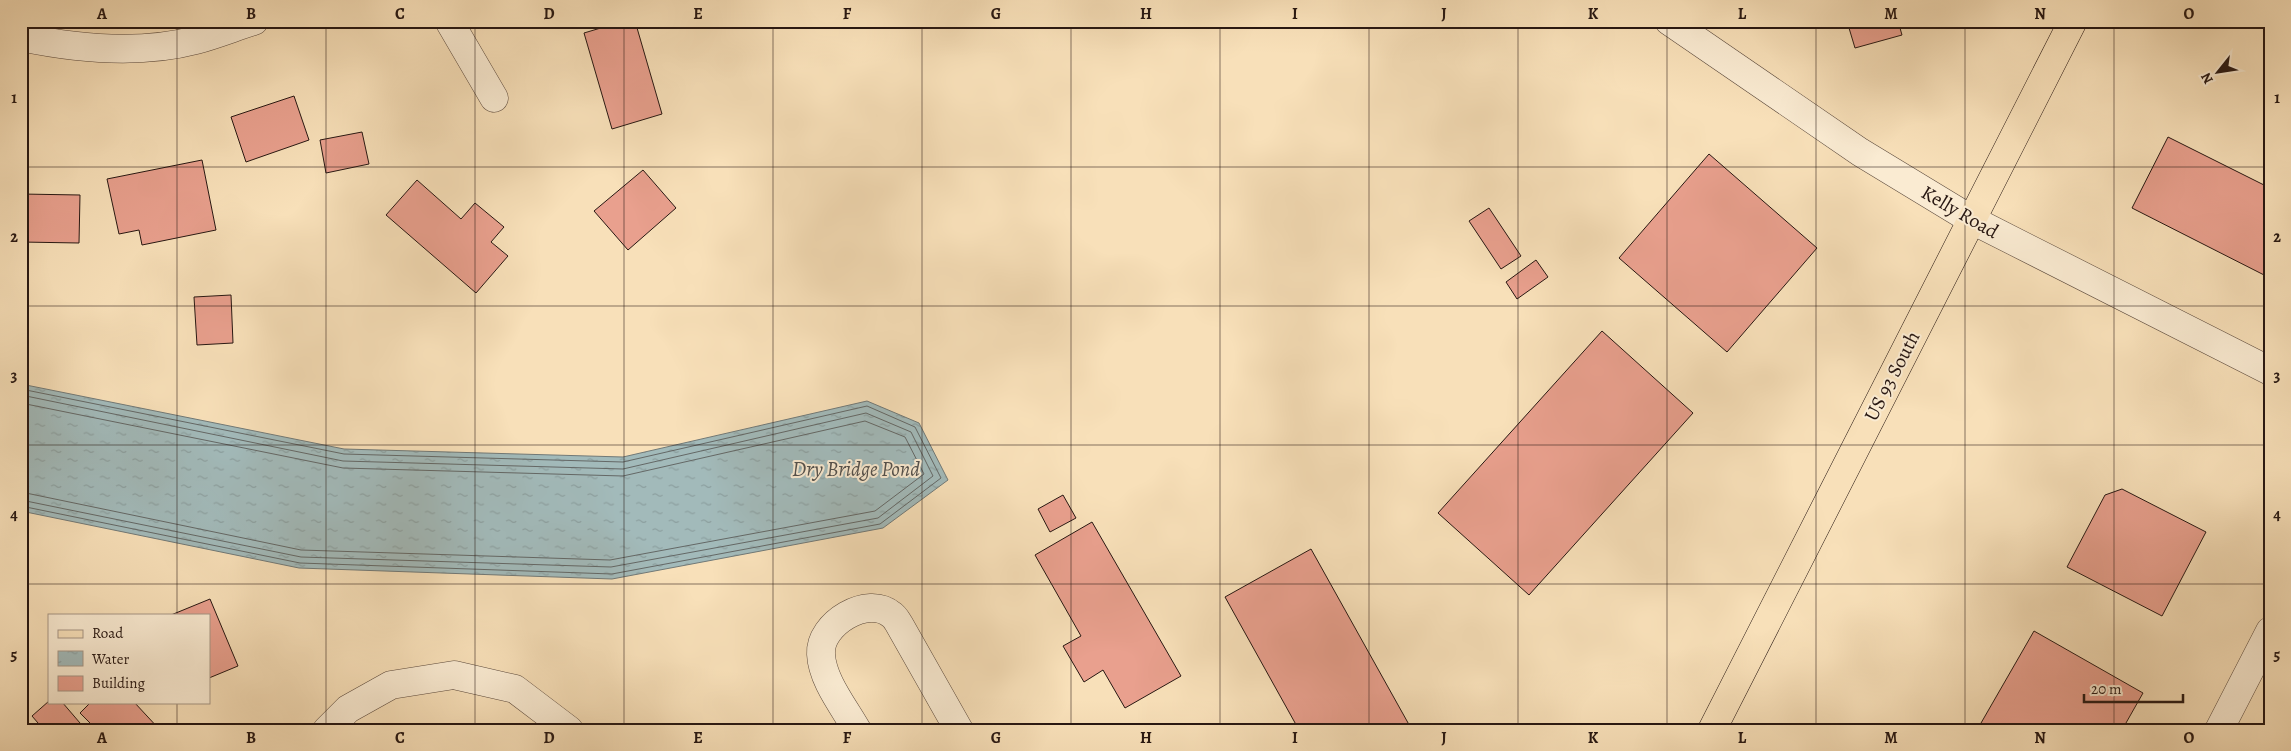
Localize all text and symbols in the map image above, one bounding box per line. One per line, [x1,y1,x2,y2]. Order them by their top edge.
text: A [96,3,108,25]
text: B [246,3,256,25]
text: C [395,3,405,25]
text: D [543,3,555,25]
text: E [693,3,703,25]
text: F [843,3,852,25]
text: G [991,3,1001,25]
text: H [1140,3,1152,25]
text: I [1292,3,1298,25]
text: J [1441,3,1447,25]
text: K [1588,3,1599,25]
text: L [1738,3,1747,25]
text: M [1884,3,1898,25]
text: N [2034,3,2046,25]
text: O [2184,3,2195,25]
north arrow [2194,48,2244,98]
text: N [2196,69,2218,87]
text: 1 [11,87,17,109]
text: 1 [2274,87,2280,109]
street label: Kelly Road [1916,179,2004,245]
text: 2 [10,226,18,248]
text: 2 [2273,226,2281,248]
street label: US 93 South [1858,326,1926,426]
text: 3 [11,365,18,387]
text: 3 [2274,365,2281,387]
water label: Dry Bridge Pond [792,455,920,483]
text: 4 [10,504,18,526]
text: 4 [2273,504,2281,526]
legend [48,614,210,704]
text: Road [92,623,124,643]
text: 5 [11,644,18,666]
text: 5 [2274,644,2281,666]
text: Water [91,649,129,669]
scale bar [2084,671,2182,703]
text: Building [92,673,145,693]
text: 20 m [2091,679,2122,699]
text: A [96,727,108,749]
text: B [246,727,256,749]
text: C [395,727,405,749]
text: D [543,727,555,749]
text: E [693,727,703,749]
text: F [843,727,852,749]
text: G [991,727,1001,749]
text: H [1140,727,1152,749]
text: I [1292,727,1298,749]
text: J [1441,727,1447,749]
text: K [1588,727,1599,749]
text: L [1738,727,1747,749]
text: M [1884,727,1898,749]
text: N [2034,727,2046,749]
text: O [2184,727,2195,749]

